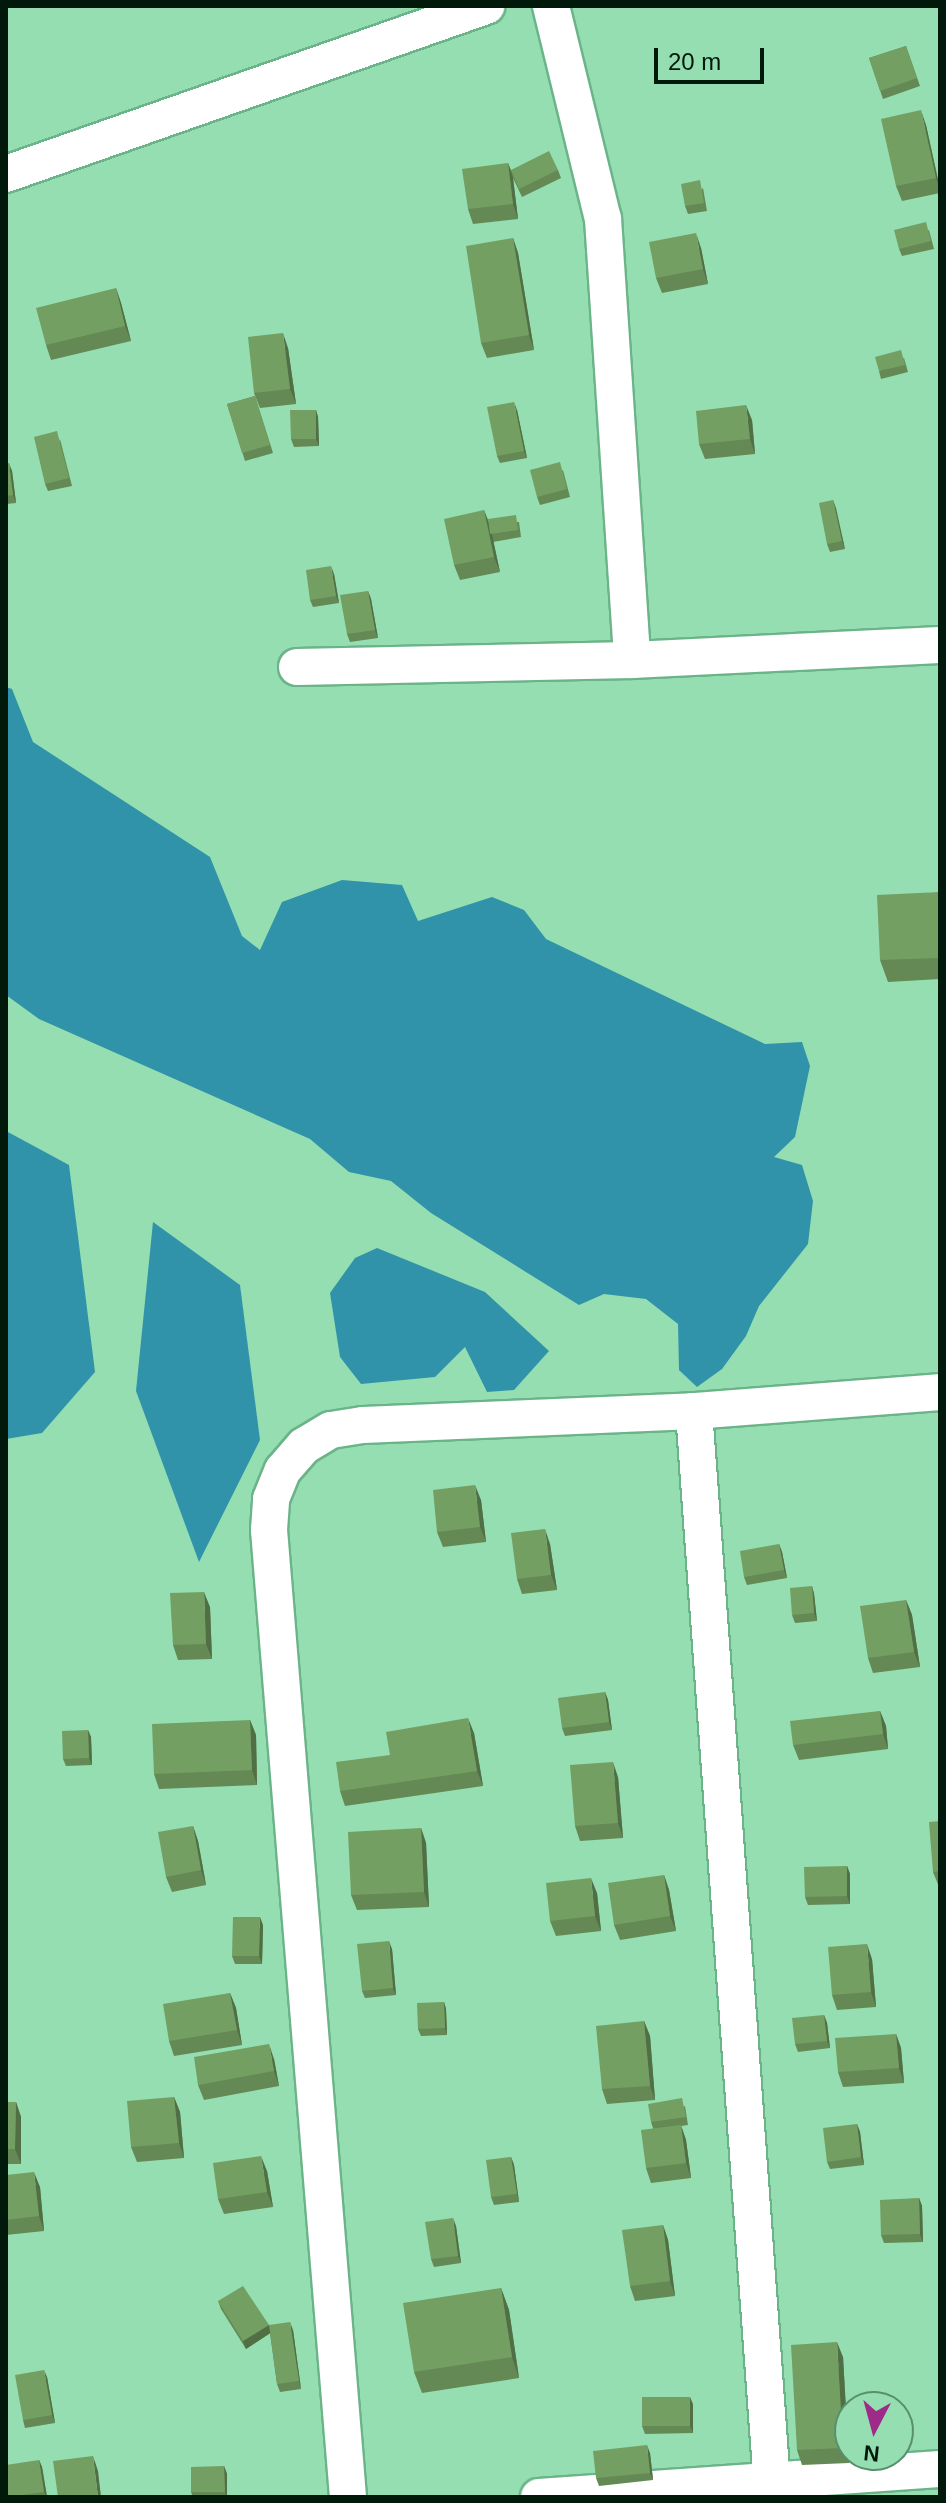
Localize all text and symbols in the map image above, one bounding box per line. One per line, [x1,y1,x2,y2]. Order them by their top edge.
scale bar [658,32,768,82]
text: 20 m [668,48,721,75]
north arrow [834,2391,914,2471]
text: N [862,2440,881,2467]

